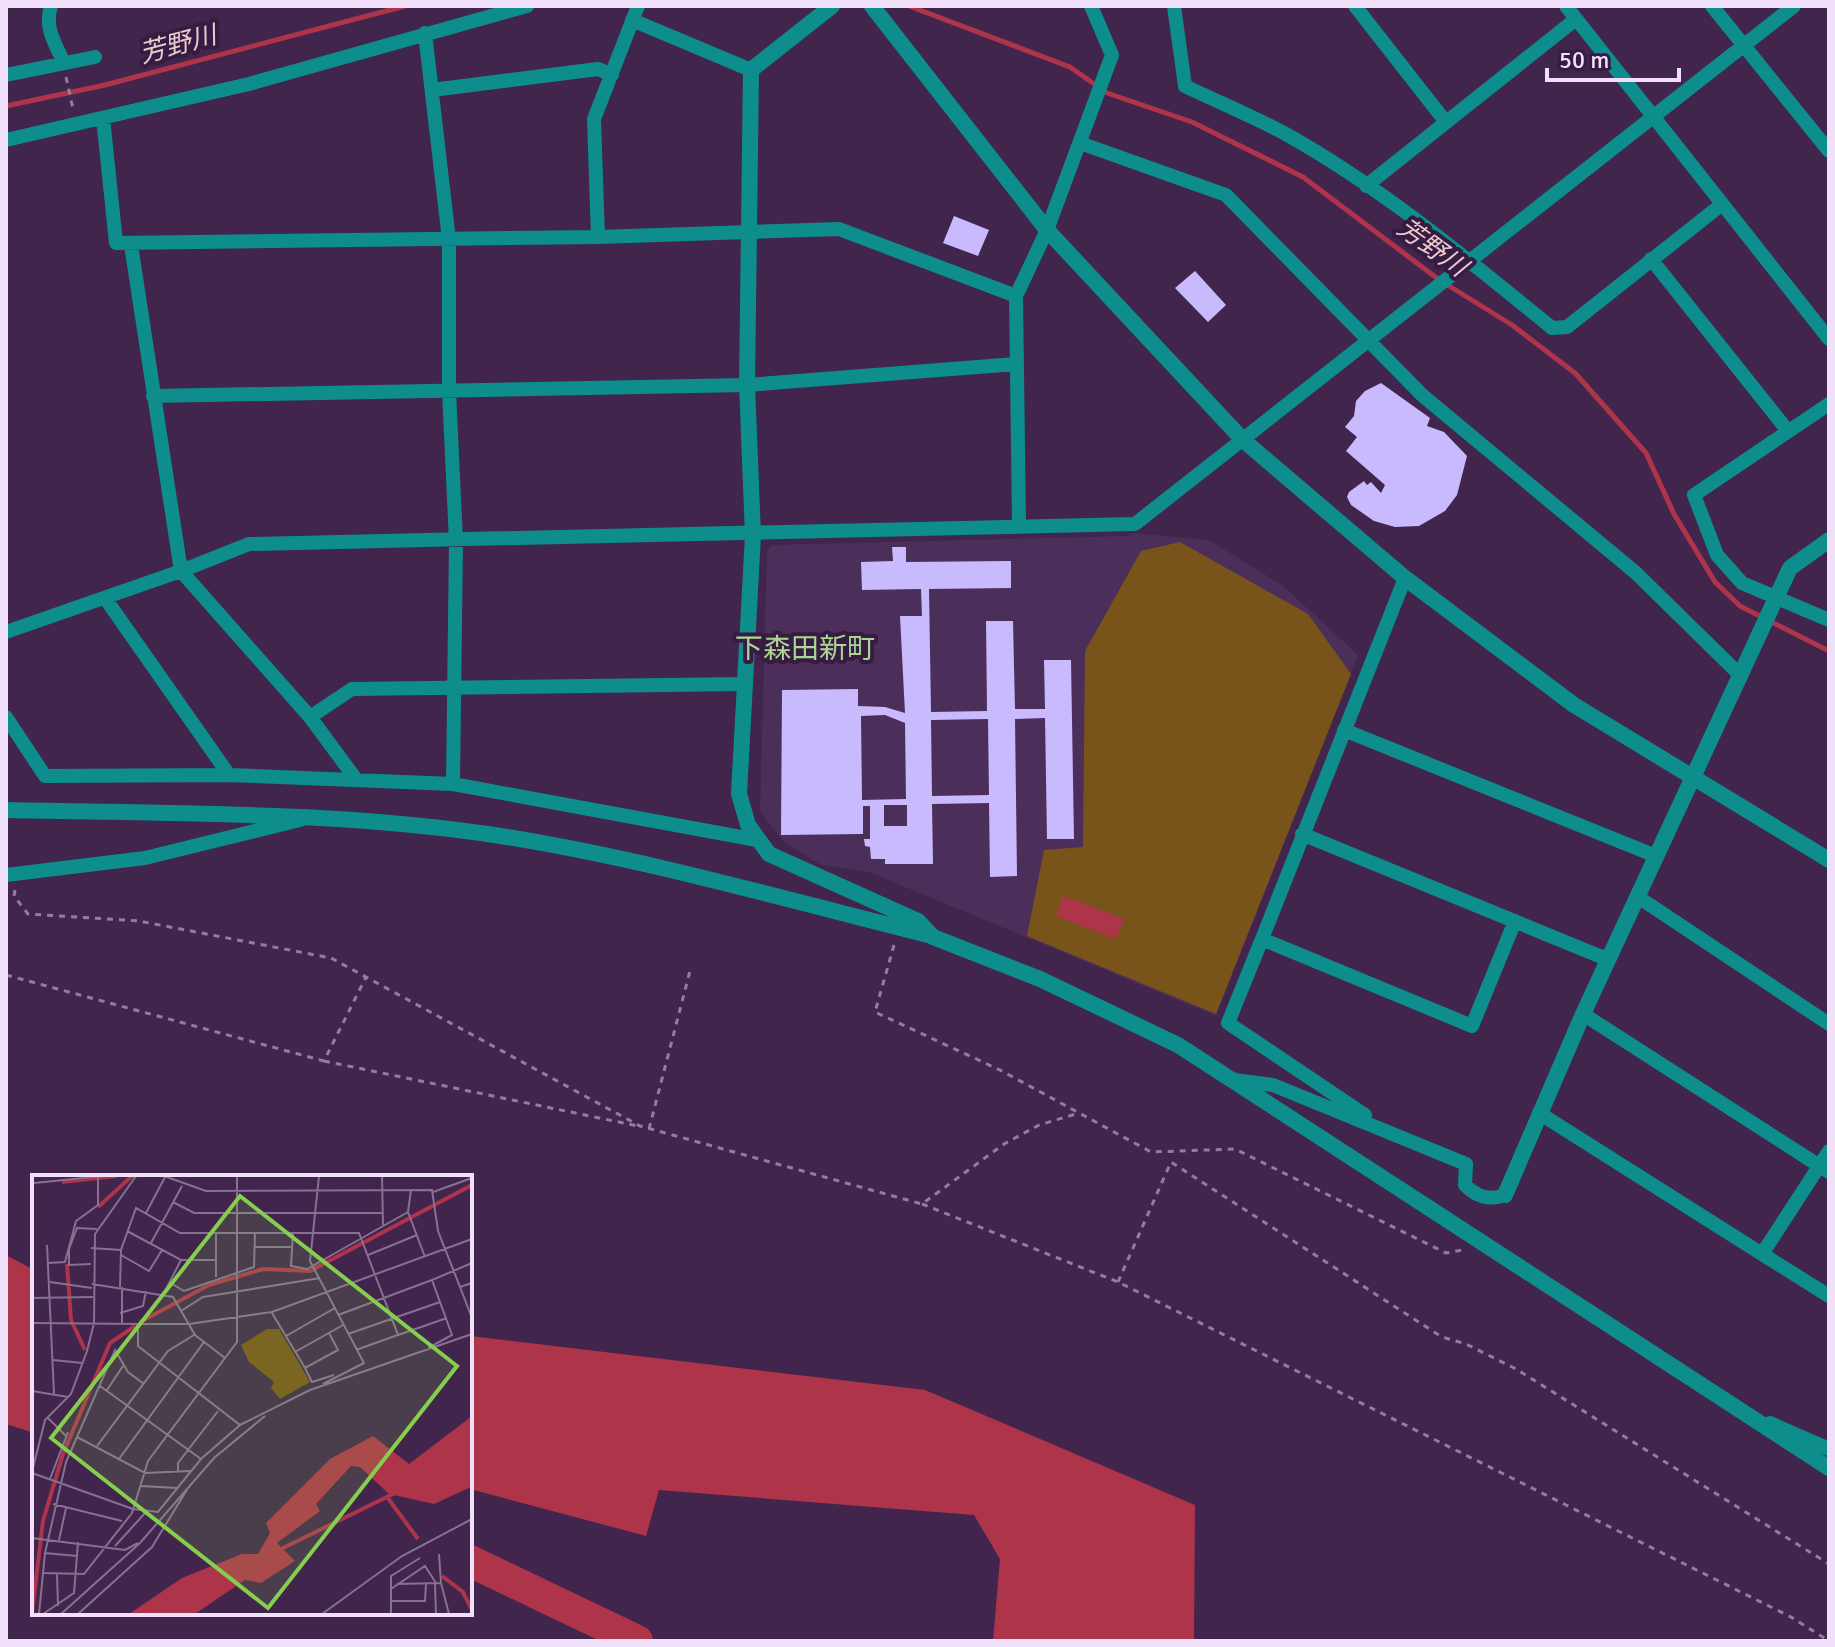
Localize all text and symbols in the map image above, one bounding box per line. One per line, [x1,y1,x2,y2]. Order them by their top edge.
water label: 芳野川 [136,19,223,71]
scale bar [1547,32,1679,82]
text: 50 m [1559,45,1609,75]
water label: 芳野川 [1391,212,1475,286]
district label: 下森田新町 [735,632,875,666]
inset map [32,1175,472,1615]

